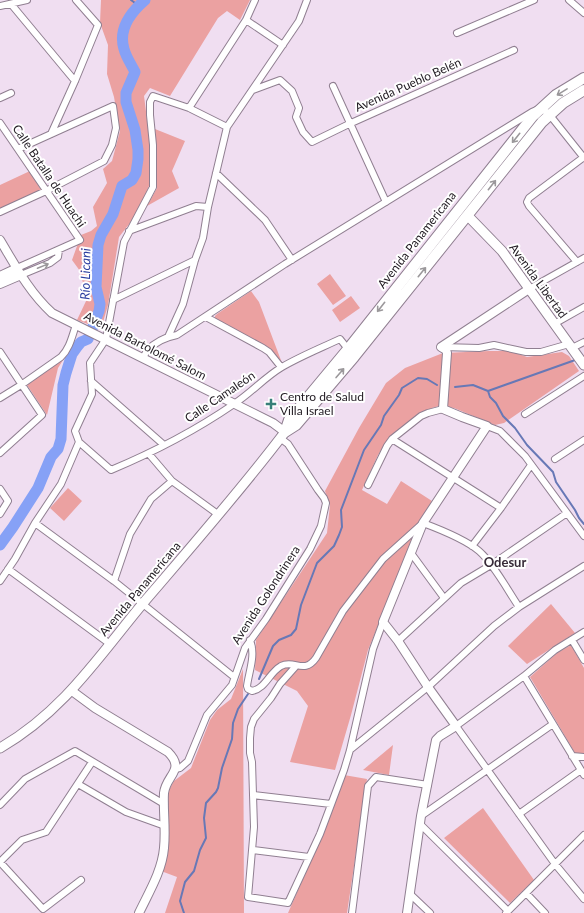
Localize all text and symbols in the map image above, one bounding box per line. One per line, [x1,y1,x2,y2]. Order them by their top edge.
street label: Avenida Pueblo Belén [352,54,463,115]
one-way arrow [557,88,568,96]
street label: Calle Batalla de Huachi [9,121,89,230]
one-way arrow [511,132,520,143]
one-way arrow [488,180,496,191]
street label: Avenida Panamericana [374,188,459,291]
street label: Avenida Libertad [506,240,571,321]
water label: Río Licani [77,248,93,300]
one-way arrow [37,261,49,269]
one-way arrow [418,266,427,277]
one-way arrow [376,302,385,313]
street label: Avenida Bartolomé Salom [82,308,209,383]
one-way arrow [336,367,345,378]
street label: Calle Camaleón [182,368,258,426]
place label: Centro de Salud Villa Israel [280,389,364,418]
marker: Centro de Salud Villa Israel [265,398,277,410]
street label: Avenida Panamericana [96,538,184,639]
street label: Avenida Golondrinera [228,543,303,647]
district label: Odesur [484,554,526,570]

